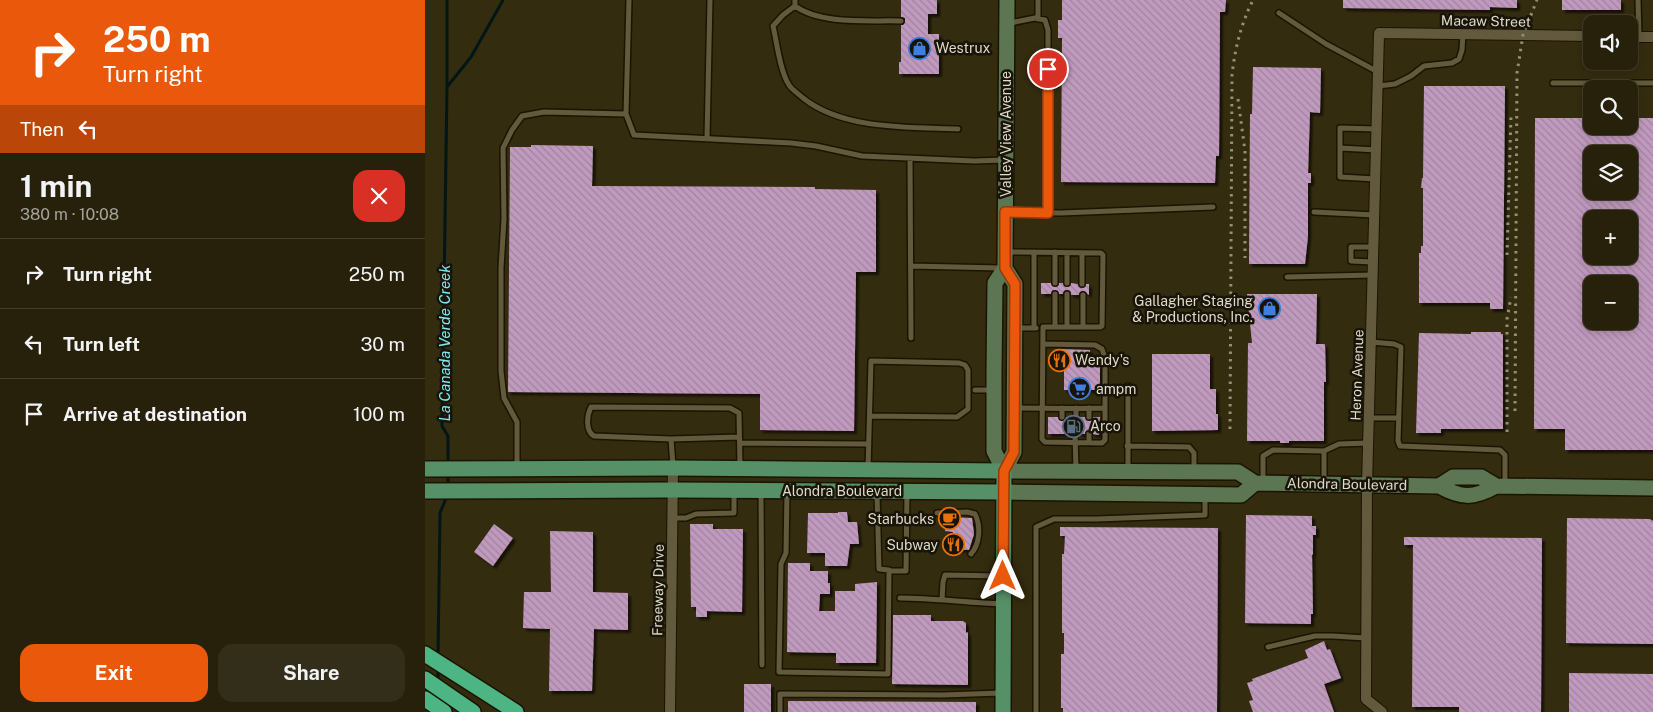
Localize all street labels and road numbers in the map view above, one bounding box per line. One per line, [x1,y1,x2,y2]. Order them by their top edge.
street label: Macaw Street [1441,12,1531,30]
street label: Valley View Avenue [998,71,1014,197]
street label: Heron Avenue [1347,329,1367,421]
street label: Alondra Boulevard [1287,475,1407,493]
street label: Alondra Boulevard [782,483,902,499]
street label: Freeway Drive [649,544,667,636]

